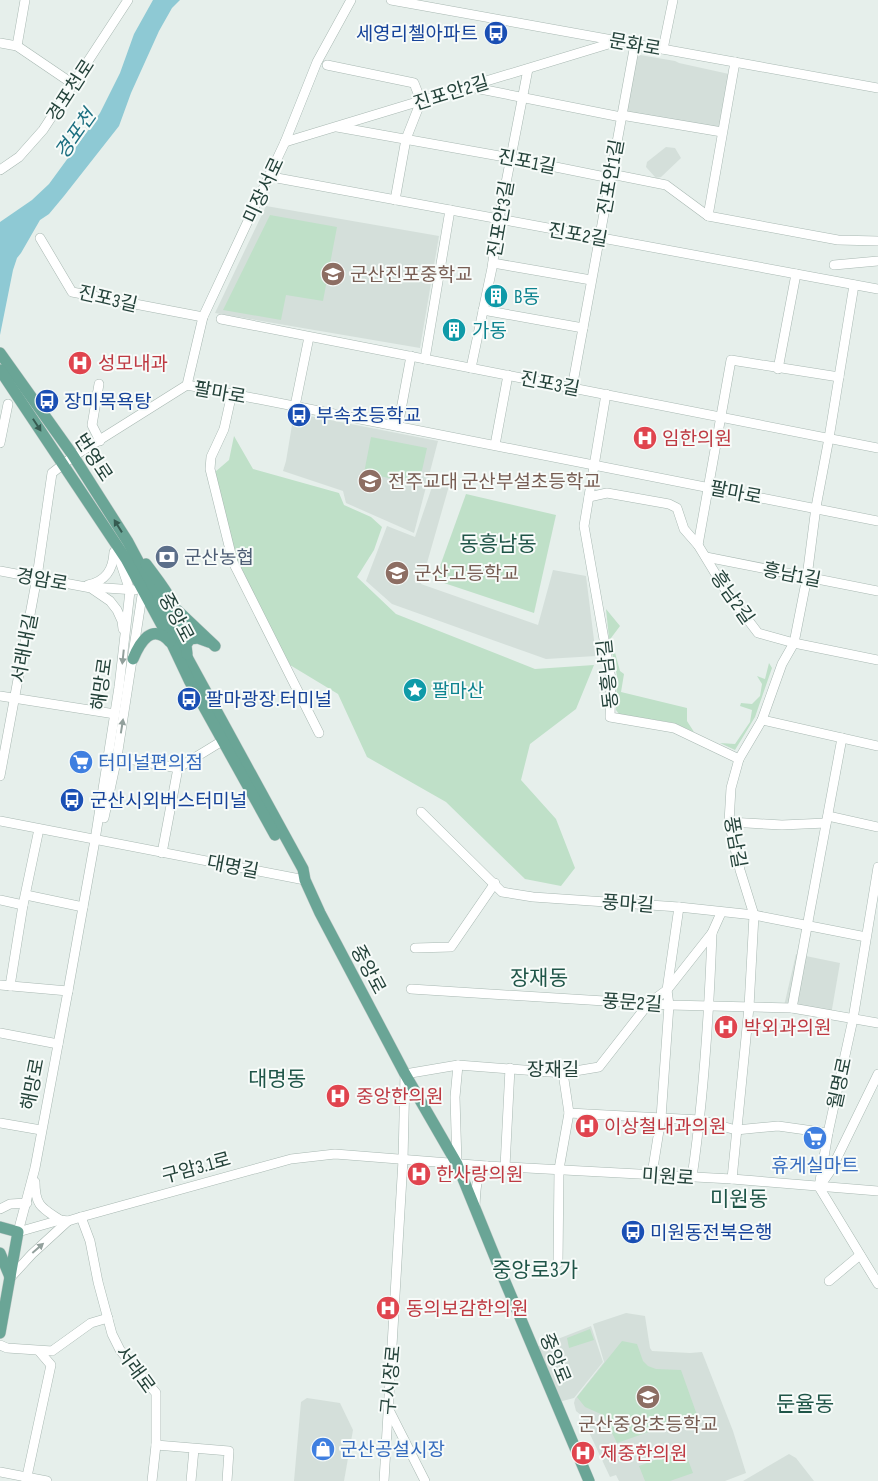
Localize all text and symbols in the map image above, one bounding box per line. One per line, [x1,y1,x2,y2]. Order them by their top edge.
bus stop icon: 세영리첼아파트 [483,20,509,46]
place label: 세영리첼아파트 [356,23,478,46]
street label: 문화로 [607,30,663,61]
street label: 경포천로 [43,55,100,126]
street label: 진포안2길 [411,71,492,116]
water label: 경포천 [50,103,103,164]
street label: 진포안1길 [594,138,629,217]
street label: 진포1길 [496,146,558,179]
street label: 미장서로 [239,154,290,227]
street label: 진포안3길 [483,179,520,260]
street label: 진포2길 [546,219,609,252]
school or university icon: 군산진포중학교 [320,261,346,287]
place label: 군산진포중학교 [350,264,472,287]
street label: 진포3길 [76,281,140,317]
building icon: B동 [483,283,509,309]
place label: B동 [514,286,540,309]
building icon: 가동 [441,317,467,343]
place label: 가동 [472,320,507,343]
hospital icon: 성모내과 [67,350,93,376]
place label: 성모내과 [98,353,168,376]
street label: 진포3길 [518,367,582,402]
street label: 팔마로 [192,378,248,409]
bus stop icon: 장미목욕탕 [34,388,60,414]
place label: 장미목욕탕 [64,391,152,414]
bus stop icon: 부속초등학교 [286,402,312,428]
place label: 부속초등학교 [316,405,421,428]
one-way arrow [32,419,42,432]
hospital icon: 임한의원 [632,425,658,451]
place label: 임한의원 [662,428,732,451]
street label: 번영로 [69,430,117,486]
school or university icon: 전주교대 군산부설초등학교 [357,468,383,494]
place label: 전주교대 군산부설초등학교 [388,471,601,494]
street label: 팔마로 [708,477,764,510]
one-way arrow [114,520,123,533]
district label: 동흥남동 [459,532,537,557]
bank icon: 군산농협 [154,544,180,570]
place label: 군산농협 [184,547,254,570]
street label: 흥남1길 [761,559,823,592]
school or university icon: 군산고등학교 [384,560,410,586]
place label: 군산고등학교 [414,563,519,586]
street label: 경암로 [14,565,70,596]
street label: 흥남2길 [705,567,758,629]
street label: 중앙로 [153,589,198,646]
street label: 서래내길 [8,612,43,685]
street label: 동흥남길 [593,638,624,710]
one-way arrow [119,649,127,665]
street label: 해망로 [87,657,118,712]
place icon: 팔마산 [402,677,428,703]
place label: 팔마산 [432,680,484,703]
bus stop icon: 팔마광장.터미널 [176,686,202,712]
place label: 팔마광장.터미널 [206,689,332,712]
one-way arrow [118,717,126,733]
supermarket icon: 터미널편의점 [68,749,94,775]
place label: 터미널편의점 [98,752,203,775]
bus stop icon: 군산시외버스터미널 [59,787,85,813]
place label: 군산시외버스터미널 [90,790,247,813]
street label: 풍남길 [719,814,750,870]
street label: 대명길 [205,851,261,884]
street label: 풍마길 [601,891,655,918]
street label: 중앙로 [345,941,390,998]
district label: 장재동 [510,966,568,991]
street label: 풍문2길 [601,990,663,1017]
hospital icon: 박외과의원 [713,1014,739,1040]
place label: 박외과의원 [744,1017,831,1040]
street label: 월명로 [824,1055,857,1111]
street label: 해망로 [17,1056,50,1112]
street label: 장재길 [527,1059,579,1082]
district label: 대명동 [248,1067,306,1092]
hospital icon: 중앙한의원 [325,1083,351,1109]
place label: 중앙한의원 [356,1086,443,1109]
hospital icon: 이상철내과의원 [574,1113,600,1139]
place label: 이상철내과의원 [604,1116,726,1139]
supermarket icon: 휴게실마트 [802,1125,828,1151]
street label: 구암3.1로 [159,1148,234,1189]
place label: 휴게실마트 [771,1155,859,1178]
hospital icon: 한사랑의원 [406,1161,432,1187]
place label: 한사랑의원 [436,1164,523,1187]
street label: 미원로 [641,1164,695,1191]
district label: 미원동 [710,1187,768,1212]
bus stop icon: 미원동전북은행 [620,1219,646,1245]
place label: 미원동전북은행 [650,1222,772,1245]
one-way arrow [32,1243,45,1254]
district label: 중앙로3가 [492,1258,578,1283]
hospital icon: 동의보감한의원 [375,1295,401,1321]
place label: 동의보감한의원 [406,1298,528,1321]
street label: 중앙로 [534,1330,575,1387]
street label: 서래로 [110,1342,160,1398]
street label: 구시장로 [377,1344,406,1416]
school or university icon: 군산중앙초등학교 [635,1384,661,1410]
district label: 둔율동 [776,1392,834,1417]
place label: 군산중앙초등학교 [578,1414,718,1437]
shop icon: 군산공설시장 [310,1436,336,1462]
place label: 군산공설시장 [340,1439,445,1462]
hospital icon: 제중한의원 [570,1440,596,1466]
place label: 제중한의원 [600,1443,687,1466]

